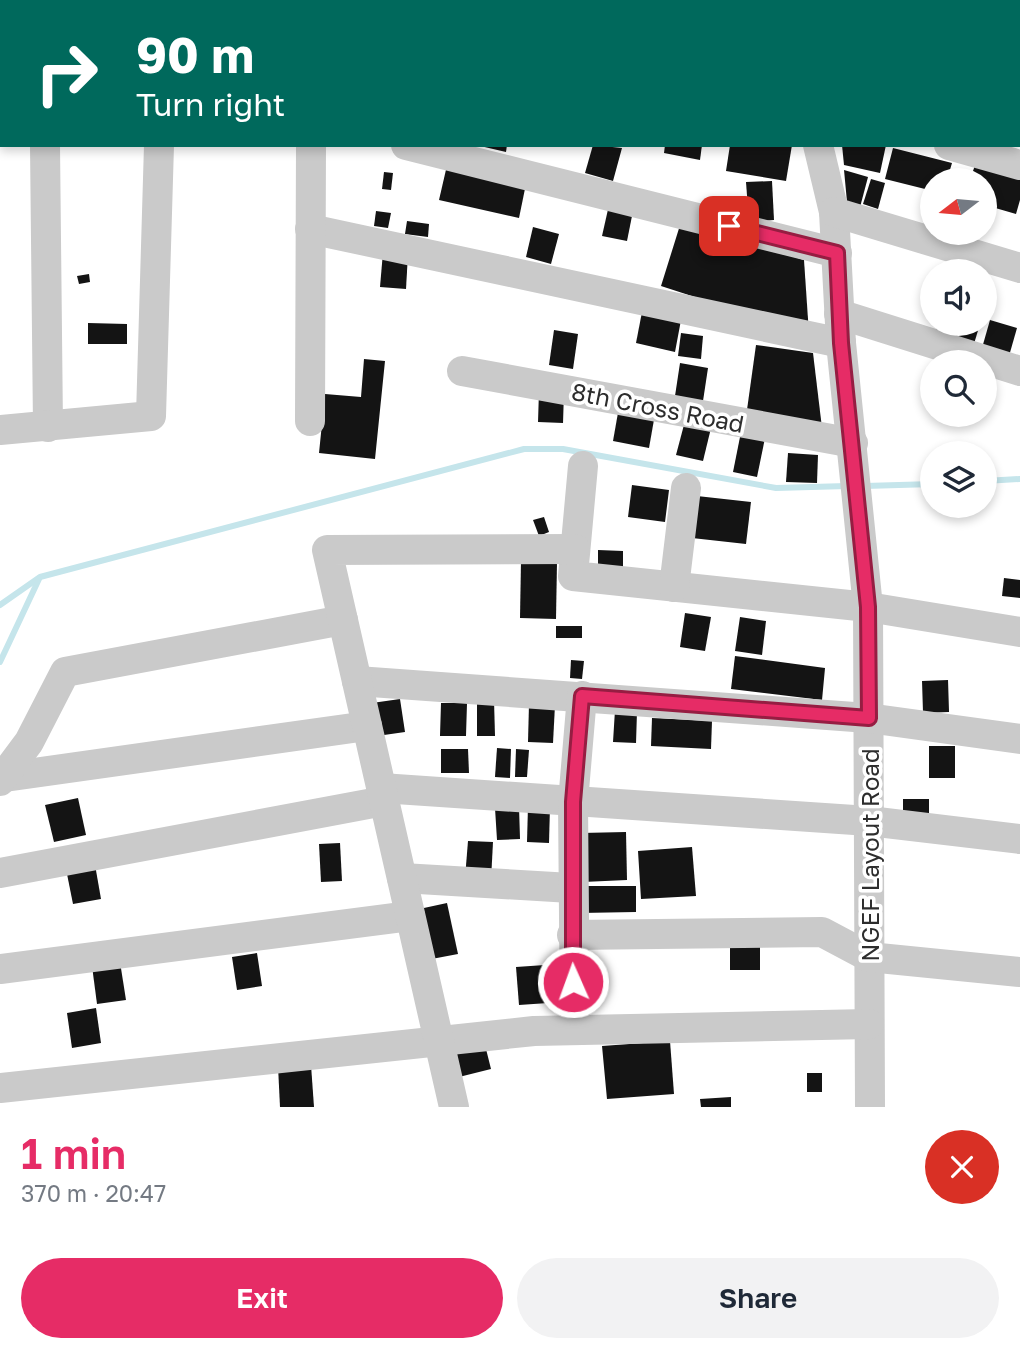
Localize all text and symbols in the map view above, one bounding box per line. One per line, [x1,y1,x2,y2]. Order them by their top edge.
text: 90 m [136,25,254,84]
icon: right [21,28,112,119]
text: Turn right [136,85,285,123]
north arrow [920,168,998,245]
map controls [920,168,997,518]
pin [699,196,759,256]
icon: arrive [710,207,748,245]
button: sound [920,259,997,336]
button: search [920,350,997,427]
street label: 8th Cross Road [569,376,747,438]
button: layers [920,441,997,518]
street label: NGEF Layout Road [855,748,884,962]
position arrow [536,945,610,1019]
text: 1 min [21,1128,126,1178]
button: close [925,1130,999,1204]
text: 370 m · 20:47 [21,1179,166,1207]
button: Exit [21,1258,503,1338]
button: Share [517,1258,999,1338]

